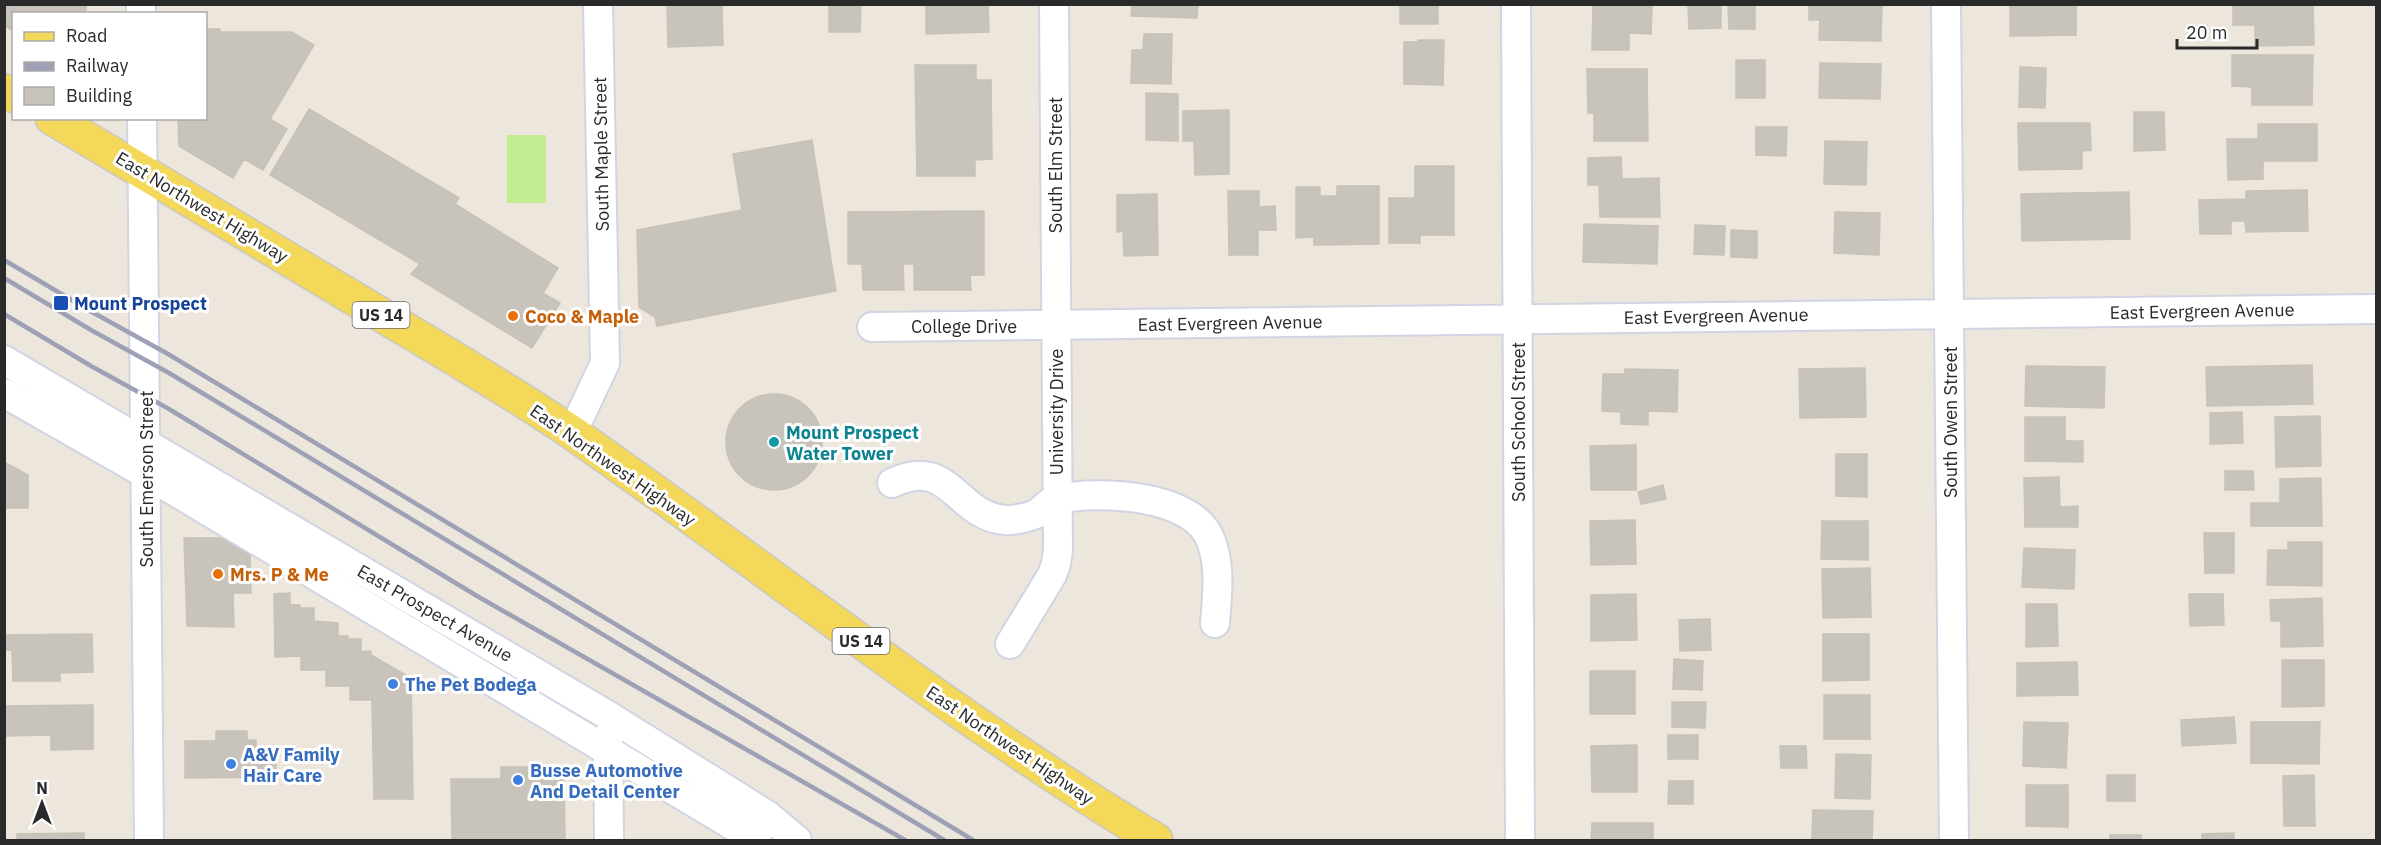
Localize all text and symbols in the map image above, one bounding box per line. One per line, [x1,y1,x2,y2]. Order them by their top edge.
legend [12,12,207,120]
scale bar [2177,12,2256,50]
text: 20 m [2186,21,2228,44]
text: Road [66,24,107,47]
text: Railway [66,54,128,77]
street label: South Maple Street [588,76,614,232]
text: Building [66,84,133,107]
street label: South Elm Street [1044,97,1067,233]
street label: East Northwest Highway [112,146,292,268]
place label: Mount Prospect [74,292,207,315]
marker: Mount Prospect [52,294,70,312]
street label: East Evergreen Avenue [2109,298,2295,324]
road number: US 14 [352,302,410,328]
street label: East Evergreen Avenue [1623,303,1809,329]
place label: Coco & Maple [525,305,639,328]
marker: Coco & Maple [506,309,520,323]
street label: East Evergreen Avenue [1137,310,1323,336]
street label: College Drive [911,315,1017,338]
street label: South School Street [1507,342,1530,502]
street label: South Owen Street [1939,346,1962,498]
street label: University Drive [1045,349,1068,475]
street label: South Emerson Street [135,391,158,567]
street label: East Northwest Highway [526,399,700,531]
place label: Mount Prospect Water Tower [786,421,919,465]
marker: Mount Prospect Water Tower [767,435,781,449]
street label: East Prospect Avenue [353,559,517,667]
place label: Mrs. P & Me [230,563,329,586]
marker: Mrs. P & Me [211,567,225,581]
road number: US 14 [832,628,890,654]
place label: The Pet Bodega [405,673,537,696]
marker: The Pet Bodega [386,677,400,691]
street label: East Northwest Highway [922,680,1098,810]
place label: A&V Family Hair Care [243,743,340,787]
marker: A&V Family Hair Care [224,757,238,771]
place label: Busse Automotive And Detail Center [530,759,683,803]
north arrow [12,773,72,833]
marker: Busse Automotive And Detail Center [511,773,525,787]
text: N [36,778,48,798]

